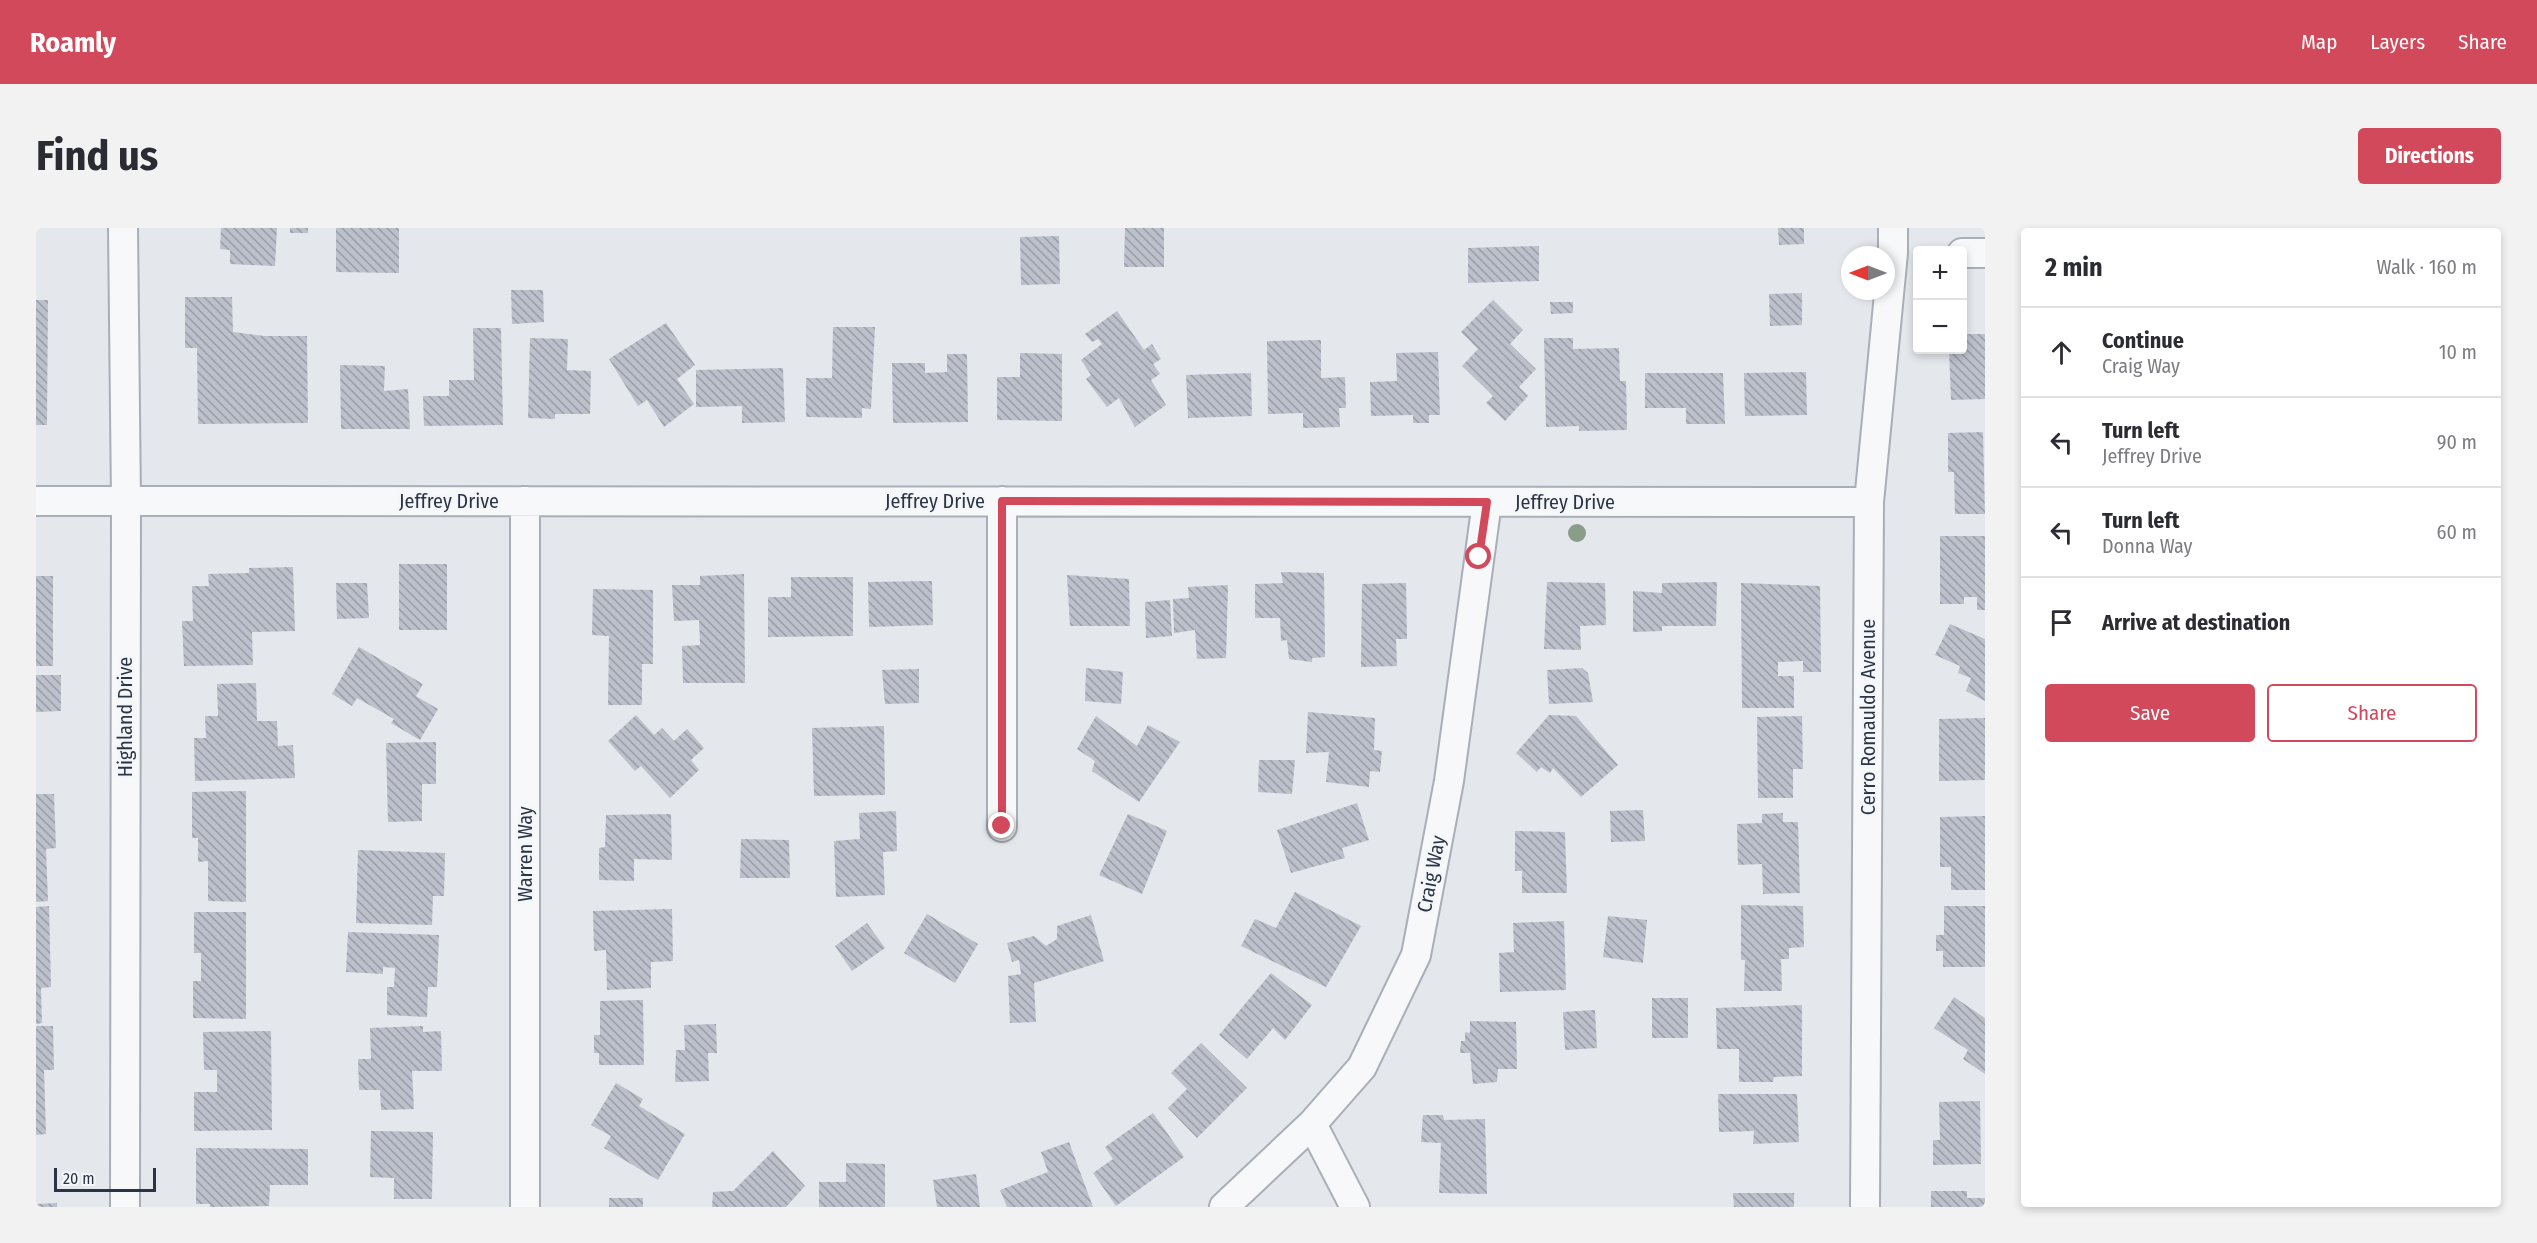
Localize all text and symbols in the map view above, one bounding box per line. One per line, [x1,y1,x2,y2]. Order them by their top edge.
text: Roamly [30,26,116,59]
text: Map [2301,29,2337,55]
text: Layers [2370,29,2425,55]
text: Share [2458,29,2507,55]
button: Directions [2358,128,2501,184]
text: Find us [36,131,158,181]
north arrow [1841,246,1895,300]
map controls [1913,246,1967,354]
button: + [1913,246,1967,300]
text: 2 min [2045,252,2103,283]
text: Walk · 160 m [2377,255,2477,279]
button: − [1913,300,1967,354]
text: Continue [2102,327,2184,354]
icon: ahead [2045,336,2078,369]
text: 10 m [2439,340,2477,364]
text: Craig Way [2102,354,2180,378]
text: Turn left [2102,417,2180,444]
icon: left [2045,426,2078,459]
text: 90 m [2437,430,2477,454]
text: Jeffrey Drive [2102,444,2202,468]
street label: Jeffrey Drive [399,489,499,513]
street label: Jeffrey Drive [885,489,985,513]
street label: Jeffrey Drive [1515,490,1615,514]
text: Turn left [2102,507,2180,534]
icon: left [2045,516,2078,549]
text: 60 m [2437,520,2477,544]
text: Donna Way [2102,534,2193,558]
route start [1465,543,1491,569]
icon: arrive [2045,606,2078,639]
text: Arrive at destination [2102,609,2290,636]
street label: Cerro Romauldo Avenue [1856,619,1880,815]
street label: Highland Drive [113,657,137,777]
button: Save [2045,684,2255,742]
button: Share [2267,684,2477,742]
street label: Warren Way [513,806,537,902]
route end [988,812,1014,838]
street label: Craig Way [1412,833,1450,915]
scale bar [54,1165,156,1192]
text: 20 m [63,1169,94,1188]

